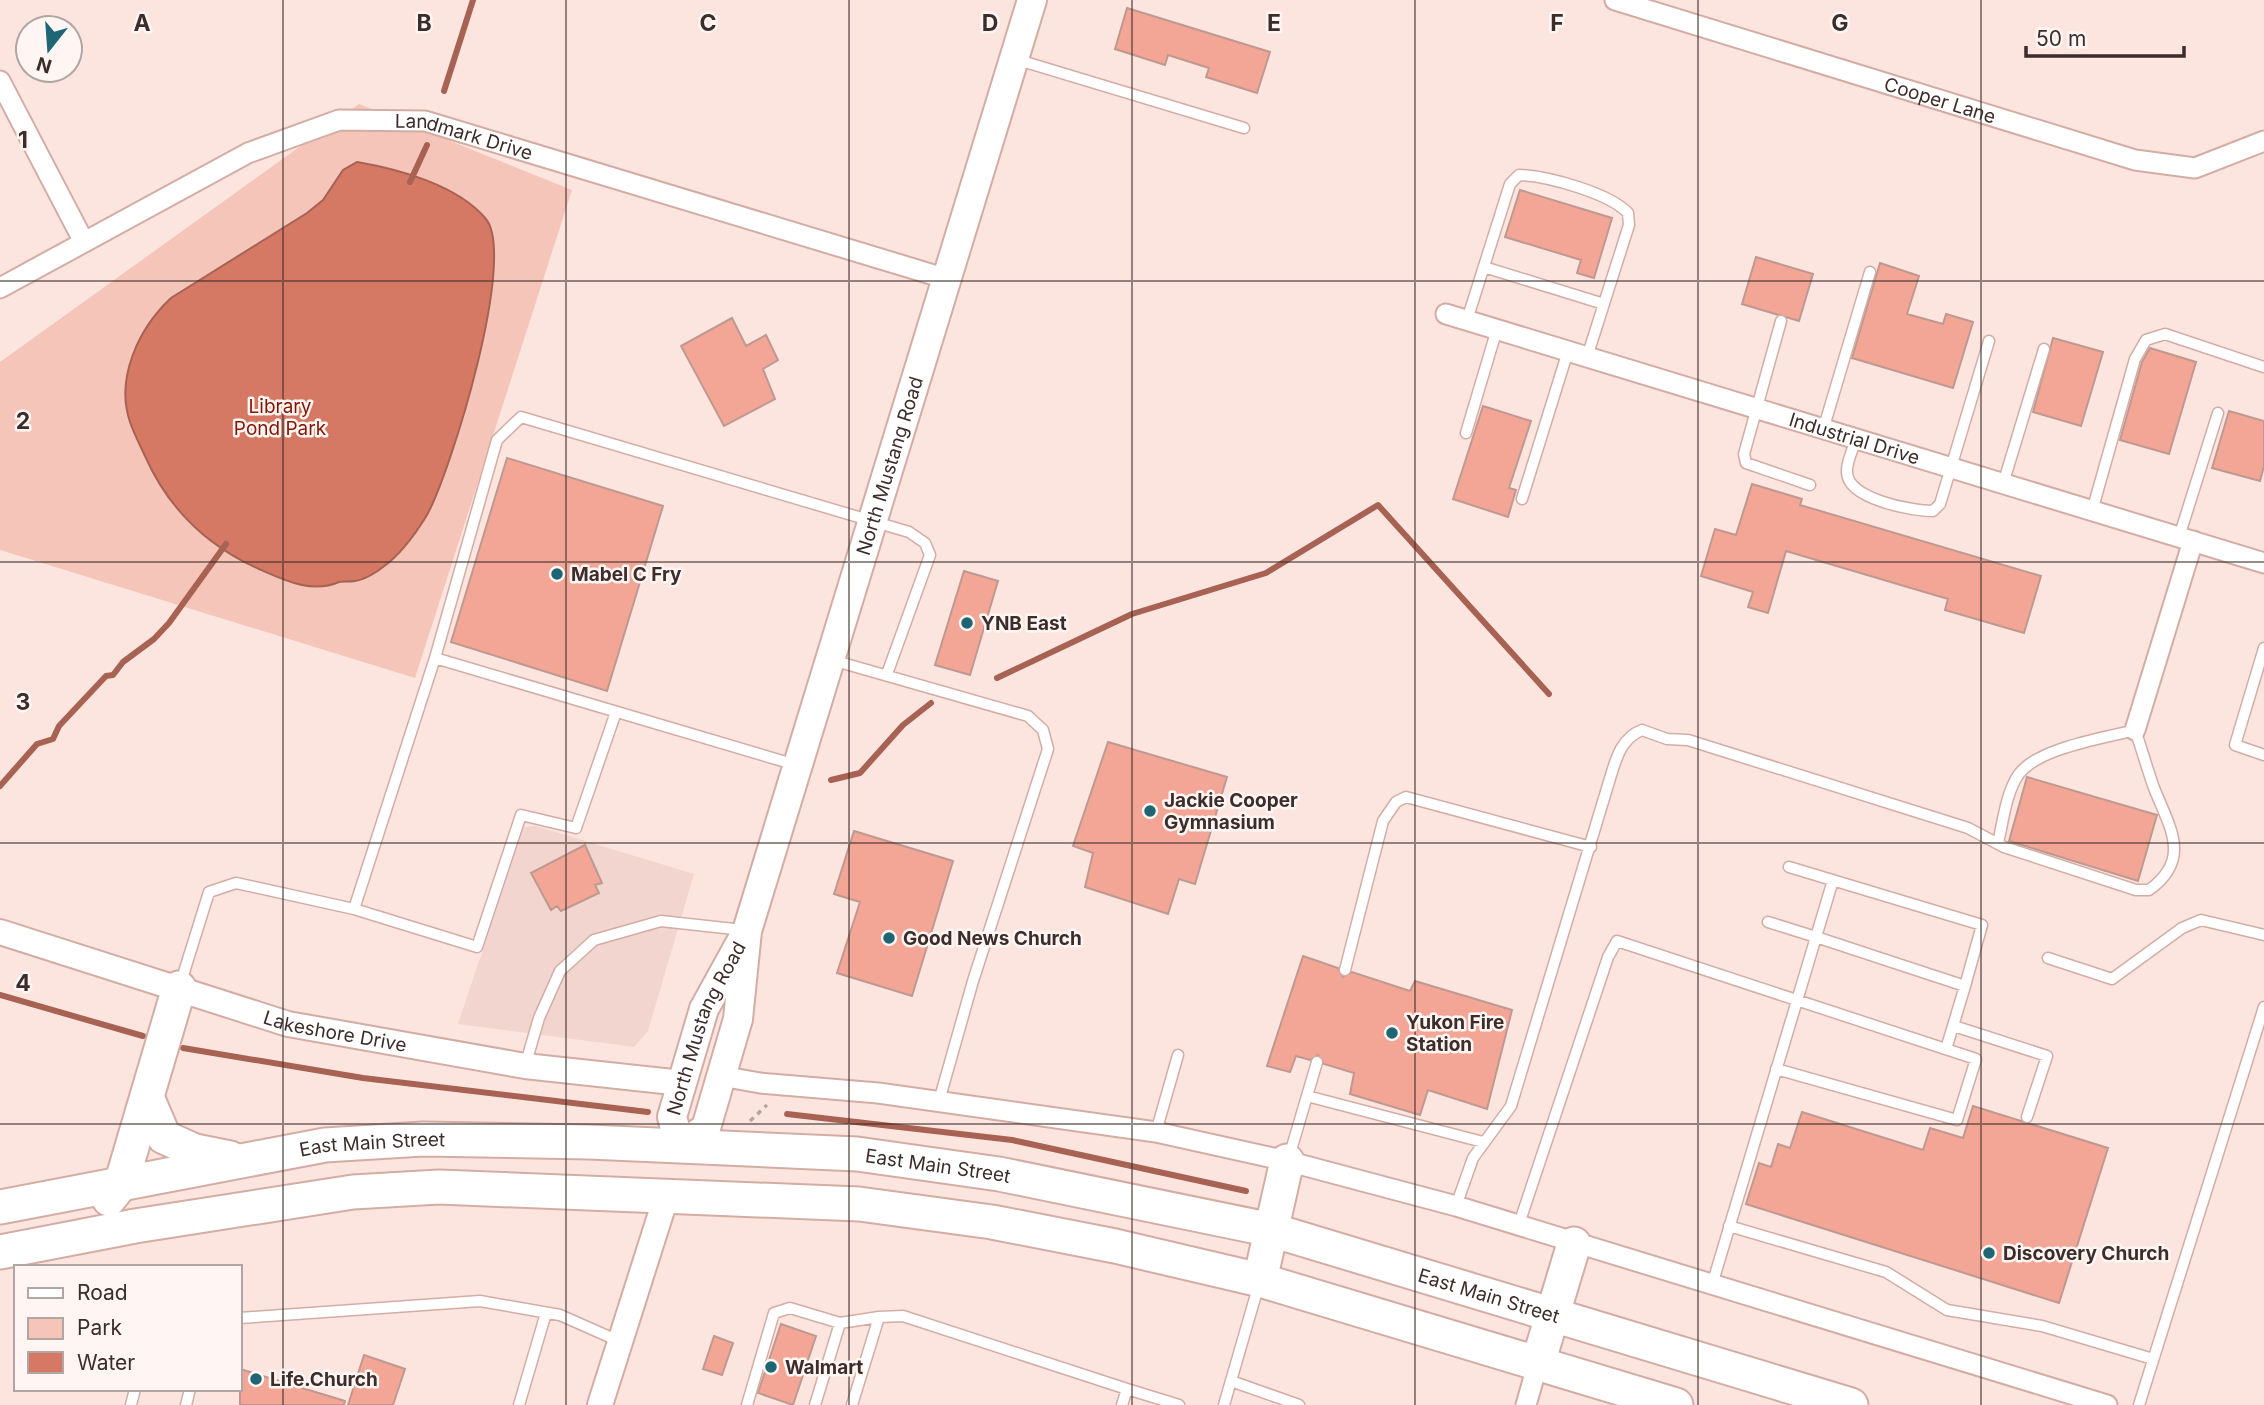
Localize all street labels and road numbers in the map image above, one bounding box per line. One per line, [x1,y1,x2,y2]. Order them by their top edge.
street label: Cooper Lane [1881,72,1999,128]
street label: Landmark Drive [395,109,535,164]
street label: North Mustang Road [851,374,928,558]
street label: Industrial Drive [1786,408,1923,469]
street label: North Mustang Road [662,937,750,1118]
street label: Lakeshore Drive [261,1005,409,1056]
street label: East Main Street [297,1127,445,1161]
street label: East Main Street [864,1144,1013,1188]
street label: East Main Street [1416,1263,1562,1328]

